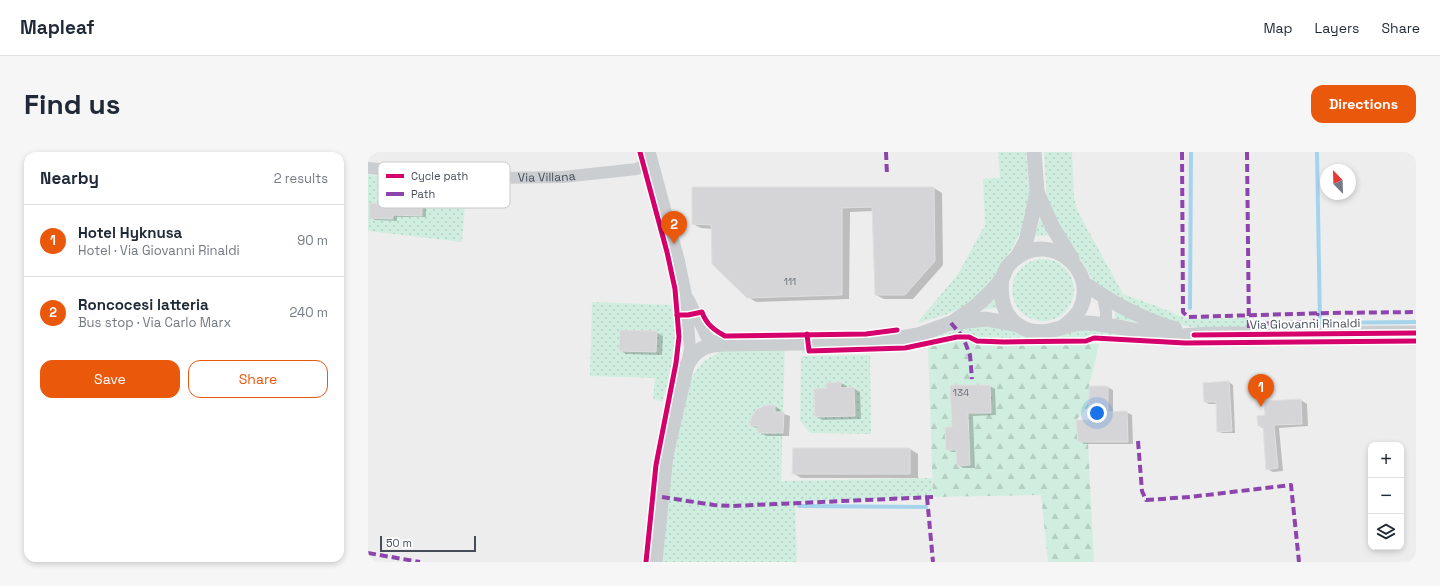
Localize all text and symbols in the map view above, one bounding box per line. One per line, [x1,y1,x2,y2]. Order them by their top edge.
text: Mapleaf [20,15,94,40]
text: Map [1263,19,1293,37]
text: Layers [1315,19,1359,37]
text: Share [1381,19,1420,37]
button: Directions [1311,85,1416,123]
text: Find us [24,86,121,122]
legend [378,162,510,208]
north arrow [1320,164,1356,200]
text: Nearby [40,167,99,189]
street label: Via Villana [518,168,576,186]
text: Cycle path [411,169,468,183]
text: 2 results [274,170,328,187]
text: Path [411,187,435,201]
pin: 2 [661,211,687,244]
text: Hotel Hyknusa [78,223,182,242]
text: 1 [50,232,56,249]
text: 90 m [297,232,328,249]
text: Hotel · Via Giovanni Rinaldi [78,242,240,259]
house number: 111 [784,275,796,288]
text: Roncocesi latteria [78,295,209,314]
text: 2 [49,304,57,321]
text: 240 m [290,304,328,321]
text: Bus stop · Via Carlo Marx [78,314,231,331]
street label: Via Giovanni Rinaldi [1250,315,1361,333]
button: Save [40,360,180,398]
button: Share [188,360,328,398]
pin: 1 [1248,374,1274,407]
house number: 134 [953,386,969,399]
your location [1087,403,1107,423]
map controls [1368,442,1404,550]
button: + [1368,442,1404,478]
button: − [1368,478,1404,514]
button: layers [1368,514,1404,550]
scale bar [380,534,476,553]
text: 50 m [386,536,412,550]

